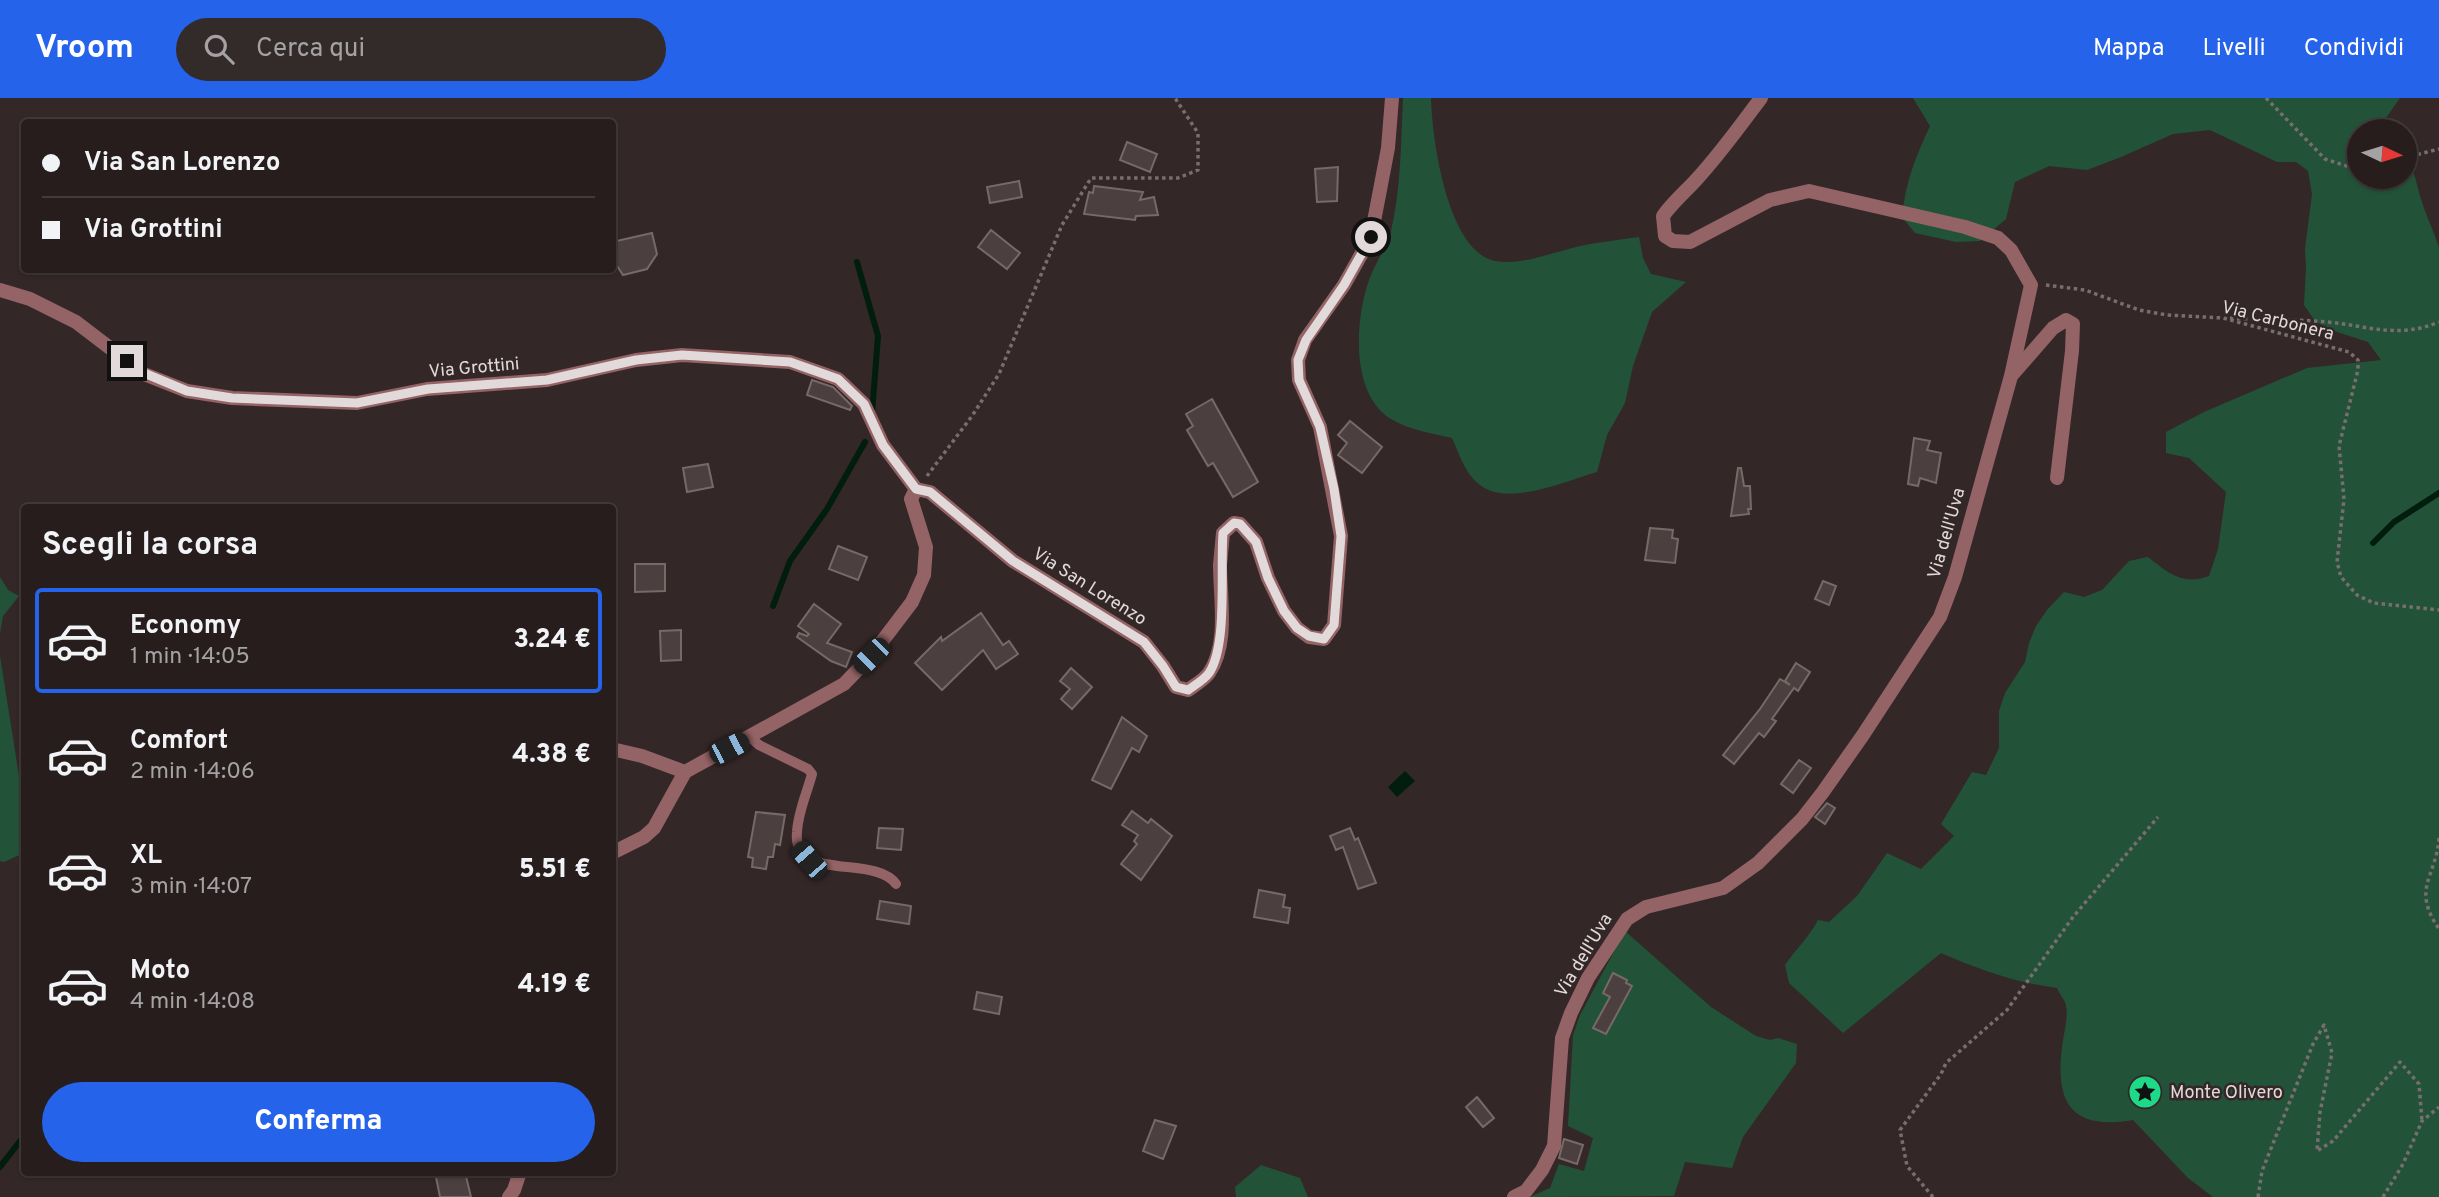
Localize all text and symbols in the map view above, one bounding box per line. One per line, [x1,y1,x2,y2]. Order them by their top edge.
search box [176,18,666,81]
text: Vroom [35,28,134,70]
icon: search [200,30,238,68]
text: Cerca qui [256,33,365,66]
text: Mappa [2093,34,2164,64]
text: Livelli [2202,34,2266,64]
text: Condividi [2304,34,2404,64]
north arrow [2347,119,2417,189]
map controls [2347,119,2417,189]
text: Via San Lorenzo [84,147,281,180]
text: Via Grottini [84,214,223,247]
route start [1355,221,1387,253]
street label: Via Carbonera [2219,296,2336,347]
route end [111,345,143,377]
street label: Via Grottini [428,353,520,384]
street label: Via dell'Uva [1923,485,1971,582]
text: Scegli la corsa [42,526,258,566]
street label: Via San Lorenzo [1028,543,1151,632]
icon: car [46,609,109,672]
text: Economy [130,610,241,643]
text: 3.24 € [514,624,591,657]
car [849,634,894,678]
text: 1 min · 14:05 [130,643,250,672]
icon: car [46,724,109,787]
text: Comfort [130,725,228,758]
car [706,729,753,767]
text: 4.38 € [512,739,591,772]
text: 2 min · 14:06 [130,758,255,787]
car [788,837,831,883]
icon: car [46,839,109,902]
text: XL [130,840,162,873]
text: 5.51 € [519,854,591,887]
text: 3 min · 14:07 [130,873,252,902]
street label: Via dell'Uva [1550,910,1618,1002]
icon: car [46,954,109,1017]
text: Moto [130,955,190,988]
text: 4.19 € [518,969,591,1002]
text: 4 min · 14:08 [130,988,255,1017]
place icon: Monte Olivero [2126,1073,2164,1111]
button: Conferma [42,1082,595,1162]
place label: Monte Olivero [2170,1082,2283,1105]

